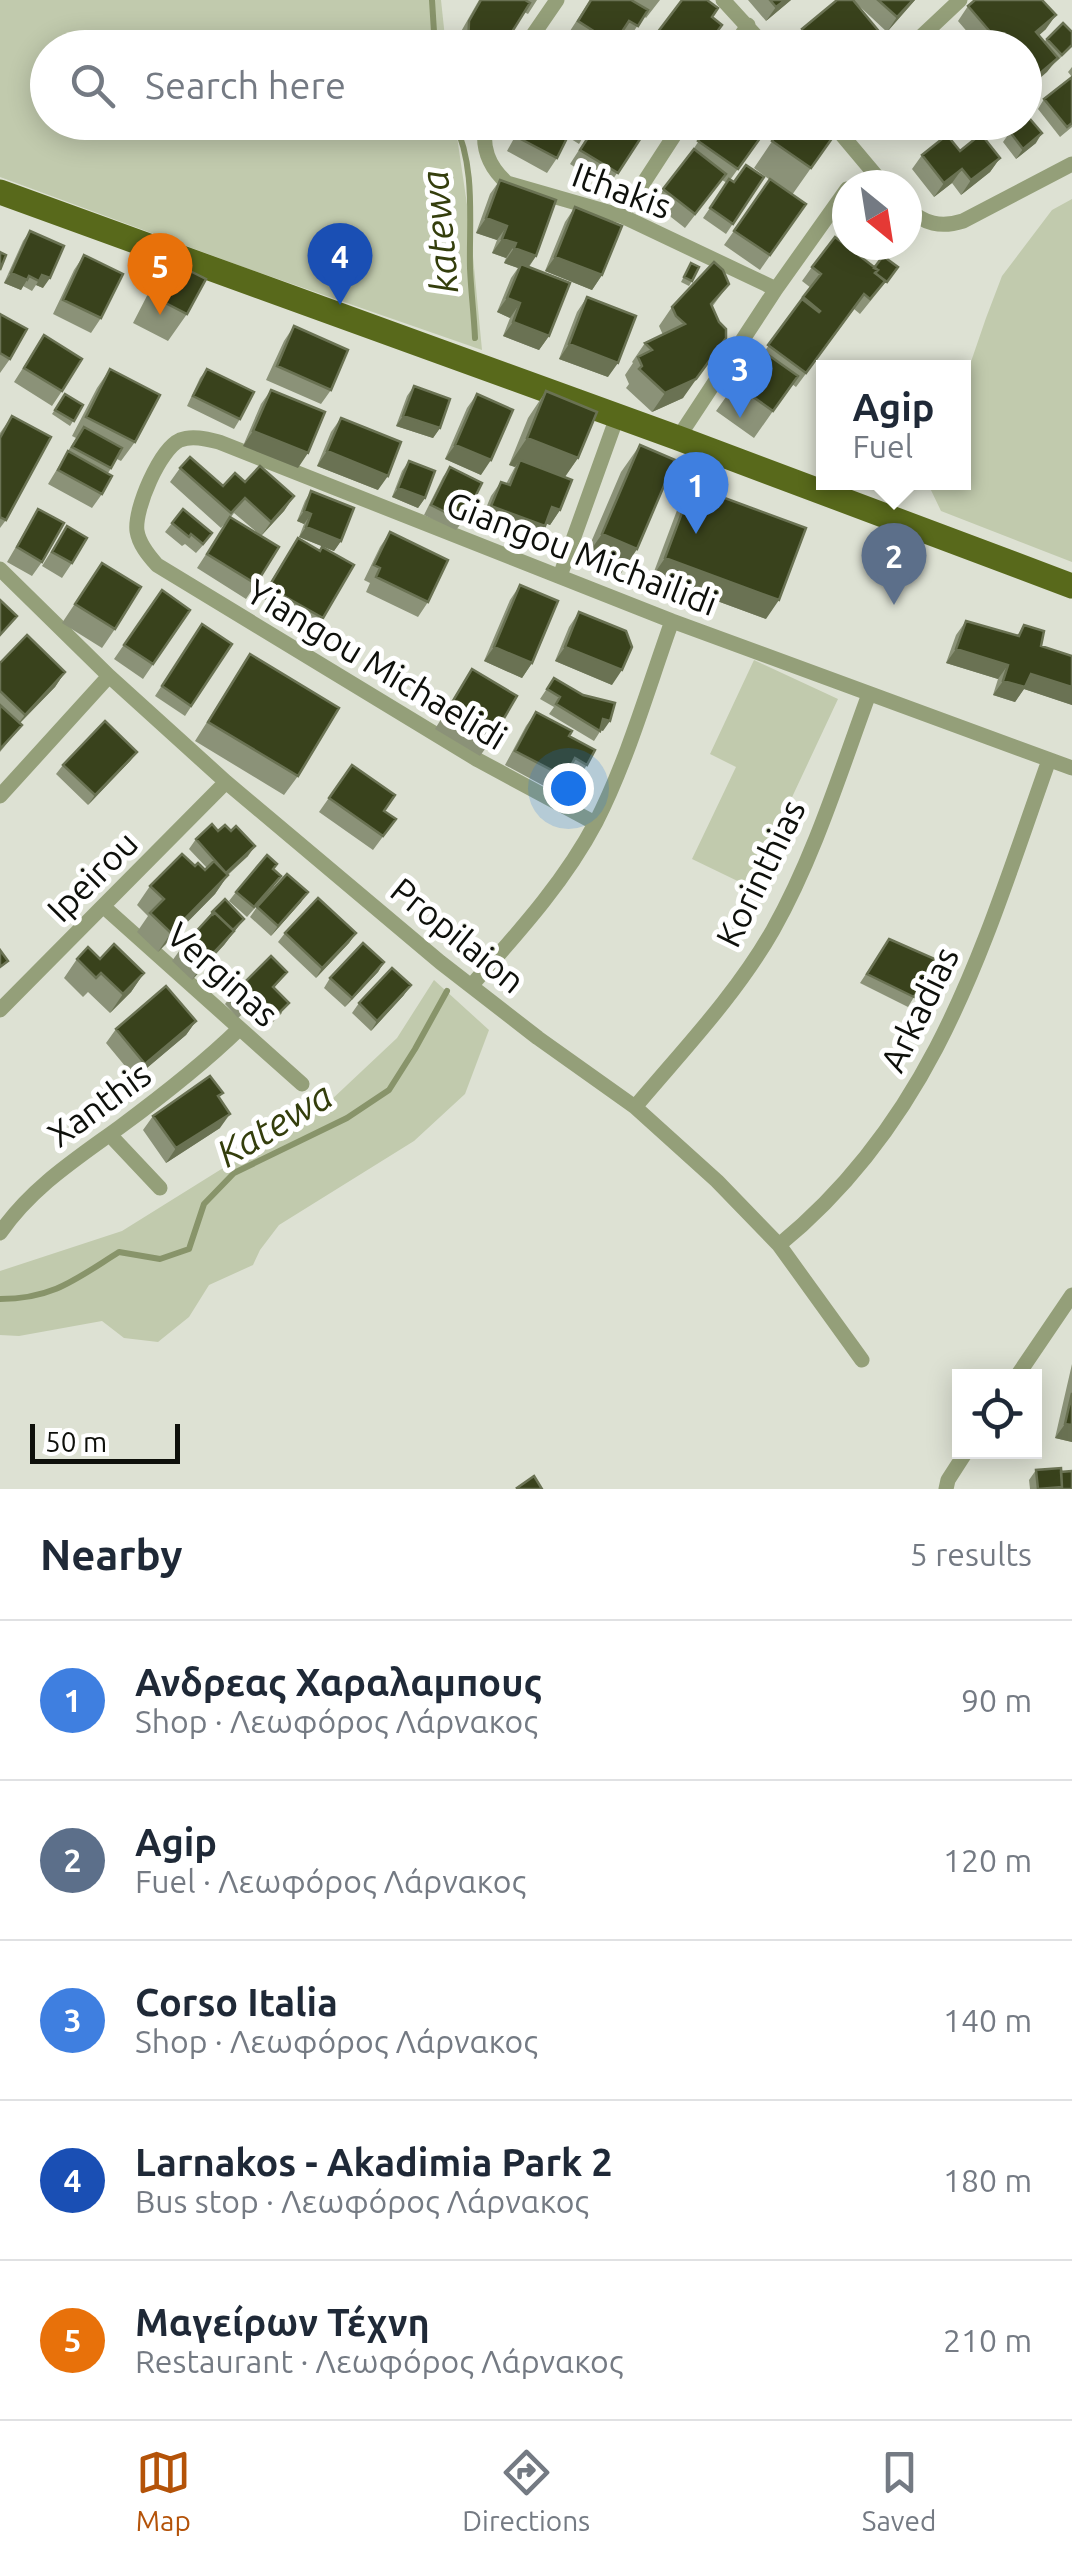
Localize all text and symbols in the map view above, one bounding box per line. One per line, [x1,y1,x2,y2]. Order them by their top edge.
search box [30,30,1042,140]
icon: search [65,58,120,113]
text: Search here [145,64,346,106]
street label: Ithakis [567,154,677,226]
water label: katewa [413,169,465,295]
north arrow [832,170,922,260]
pin: 4 [308,222,372,305]
pin: 5 [128,232,192,315]
pin: 3 [708,336,772,418]
popup [816,360,971,490]
text: Agip [852,386,935,428]
text: Fuel [852,428,913,464]
pin: 1 [664,452,728,534]
street label: Giangou Michailidi [441,483,723,623]
pin: 2 [862,522,926,605]
street label: Yiangou Michaelidi [240,571,514,757]
your location [543,763,594,814]
street label: Korinthias [707,793,813,953]
street label: Ipeirou [39,823,145,929]
street label: Propilaion [383,869,533,1001]
street label: Verginas [159,914,287,1034]
street label: Arkadias [872,940,966,1078]
street label: Xanthis [40,1053,158,1155]
water label: Katewa [209,1073,339,1175]
map controls [952,1369,1042,1459]
button: locate [952,1369,1042,1459]
scale bar [30,1419,180,1464]
text: 50 m [45,1426,107,1457]
text: Nearby [40,1531,183,1578]
text: 5 results [910,1536,1032,1572]
text: Ανδρεας Χαραλαμπους [135,1661,542,1703]
text: 1 [63,1682,82,1718]
text: 90 m [961,1682,1032,1718]
text: Shop · Λεωφόρος Λάρνακος [135,1703,538,1739]
text: Agip [135,1821,217,1863]
text: 2 [63,1842,82,1878]
text: 120 m [943,1842,1032,1878]
text: Fuel · Λεωφόρος Λάρνακος [135,1863,526,1899]
text: Corso Italia [135,1981,338,2023]
text: 3 [63,2002,82,2038]
text: 140 m [943,2002,1032,2038]
text: Shop · Λεωφόρος Λάρνακος [135,2023,538,2059]
text: Larnakos - Akadimia Park 2 [135,2141,613,2183]
text: 4 [63,2162,82,2198]
text: 180 m [943,2162,1032,2198]
text: Bus stop · Λεωφόρος Λάρνακος [135,2183,589,2219]
text: Μαγείρων Τέχνη [135,2301,430,2343]
text: 5 [63,2322,82,2358]
text: 210 m [943,2322,1032,2358]
text: Restaurant · Λεωφόρος Λάρνακος [135,2343,623,2379]
tab: Map [136,2445,191,2536]
tab: Directions [462,2445,590,2536]
tab: Saved [862,2445,936,2536]

